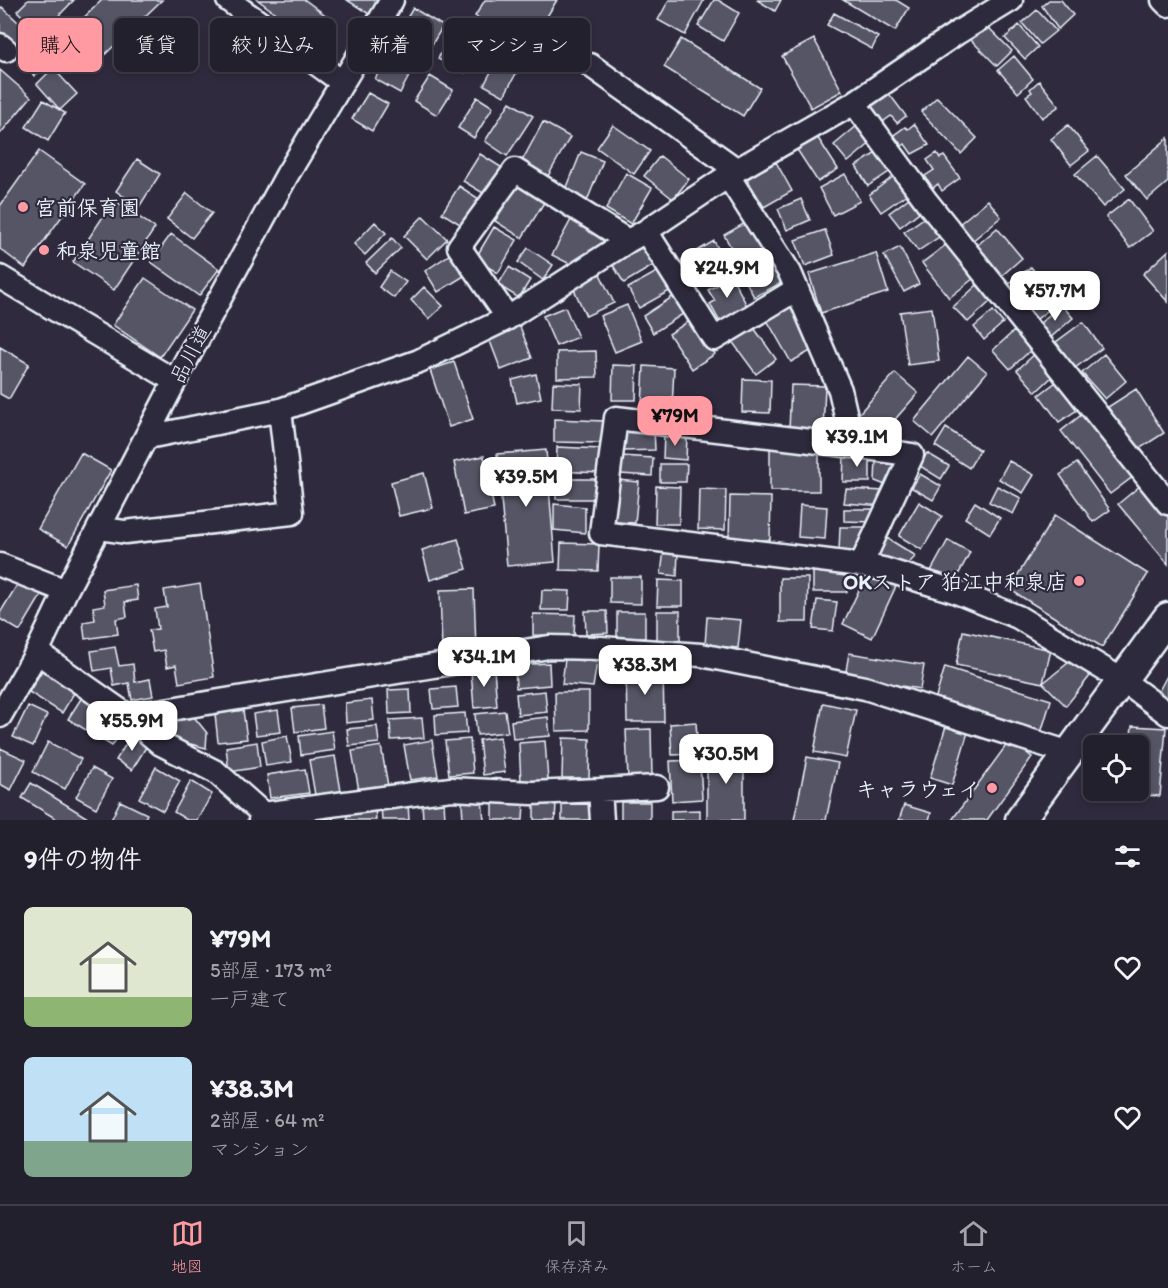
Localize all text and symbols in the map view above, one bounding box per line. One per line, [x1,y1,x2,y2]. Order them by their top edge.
chip: 購入 [18,18,102,72]
chip: 賃貸 [114,18,198,72]
chip: 絞り込み [210,18,336,72]
chip: 新着 [348,18,432,72]
chip: マンション [444,18,590,72]
place label: 宮前保育園 [35,195,140,220]
marker: 宮前保育園 [16,200,30,214]
place label: 和泉児童館 [56,238,161,263]
marker: 和泉児童館 [37,243,51,257]
pin: ¥24.9M [678,248,776,299]
text: ¥24.9M [695,255,759,279]
pin: ¥57.7M [1006,271,1104,322]
text: ¥57.7M [1024,278,1086,302]
street label: 品川道 [164,320,216,388]
pin: ¥79M [639,396,711,447]
text: ¥79M [651,403,699,427]
pin: ¥39.1M [808,417,906,468]
text: ¥39.1M [826,424,888,448]
pin: ¥39.5M [477,457,575,508]
text: ¥39.5M [494,464,558,488]
place label: OKストア 狛江中和泉店 [843,569,1067,594]
marker: OKストア 狛江中和泉店 [1072,574,1086,588]
pin: ¥34.1M [435,637,533,688]
text: ¥34.1M [452,644,516,668]
pin: ¥38.3M [596,645,694,696]
text: ¥38.3M [613,652,677,676]
pin: ¥55.9M [83,701,181,752]
text: ¥55.9M [100,708,164,732]
pin: ¥30.5M [677,734,775,785]
map controls [1083,735,1149,801]
button: locate [1083,735,1149,801]
text: ¥30.5M [693,741,759,765]
place label: キャラウェイ [856,776,980,801]
marker: キャラウェイ [985,781,999,795]
icon: filters [1111,840,1144,873]
text: 9件の物件 [24,843,142,875]
text: ¥79M [210,922,272,954]
icon: home [72,931,144,1003]
icon: heart [1111,951,1144,984]
text: 5部屋 · 173 m² [210,958,332,982]
text: 一戸建て [210,987,290,1011]
text: ¥38.3M [210,1072,294,1104]
icon: home [72,1081,144,1153]
icon: heart [1111,1101,1144,1134]
text: 2部屋 · 64 m² [210,1108,324,1132]
text: マンション [210,1137,309,1161]
tab: 地図 [171,1217,204,1277]
tab: 保存済み [545,1217,609,1277]
tab: ホーム [950,1217,997,1277]

